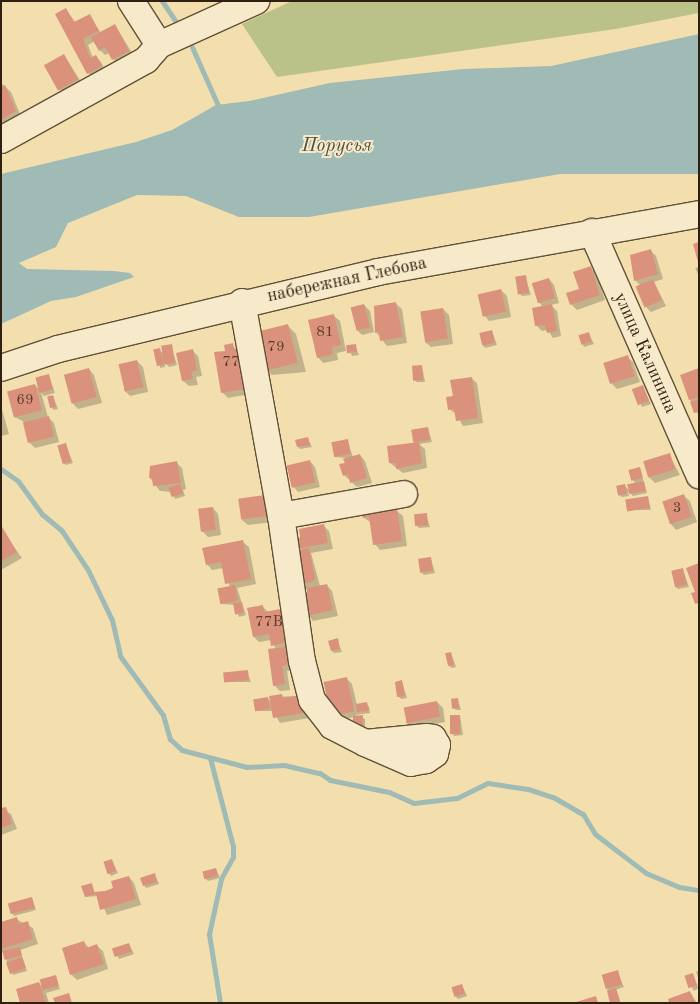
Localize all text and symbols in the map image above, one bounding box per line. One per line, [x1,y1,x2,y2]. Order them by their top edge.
water label: Порусья [302,136,372,158]
street label: набережная Глебова [265,253,429,307]
street label: улица Калинина [609,289,681,417]
house number: 81 [316,324,334,342]
house number: 79 [267,339,285,357]
house number: 77 [222,354,240,372]
house number: 69 [16,392,34,410]
house number: 3 [673,500,681,518]
house number: 77В [255,614,283,632]

